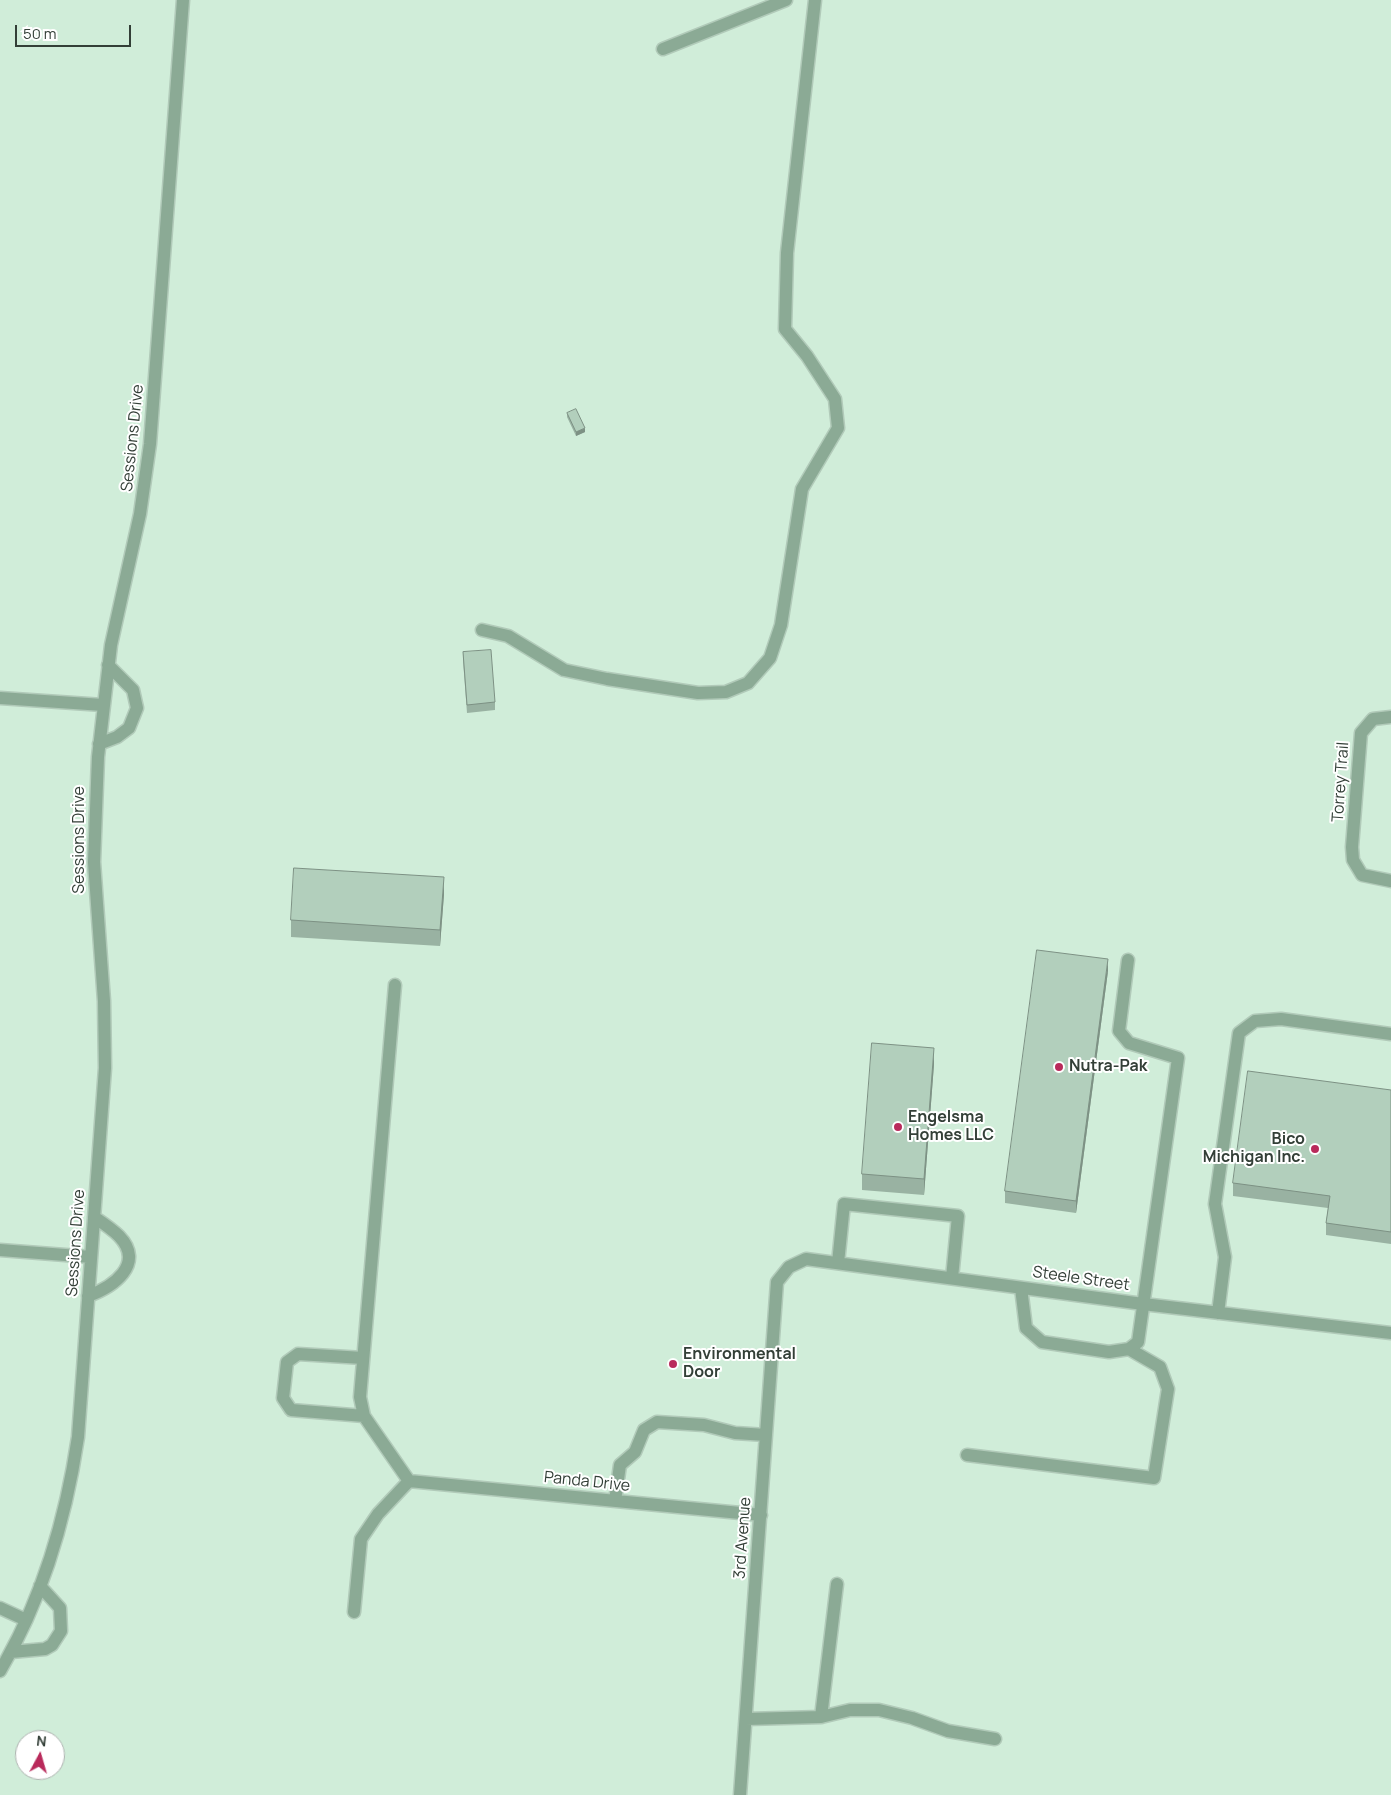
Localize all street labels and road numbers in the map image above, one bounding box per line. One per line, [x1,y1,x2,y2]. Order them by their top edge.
street label: Sessions Drive [118,383,148,493]
street label: Torrey Trail [1329,741,1353,823]
street label: Sessions Drive [70,786,90,894]
street label: Sessions Drive [63,1189,89,1297]
street label: Steele Street [1031,1263,1131,1295]
street label: Panda Drive [543,1468,631,1496]
street label: 3rd Avenue [731,1496,755,1580]

